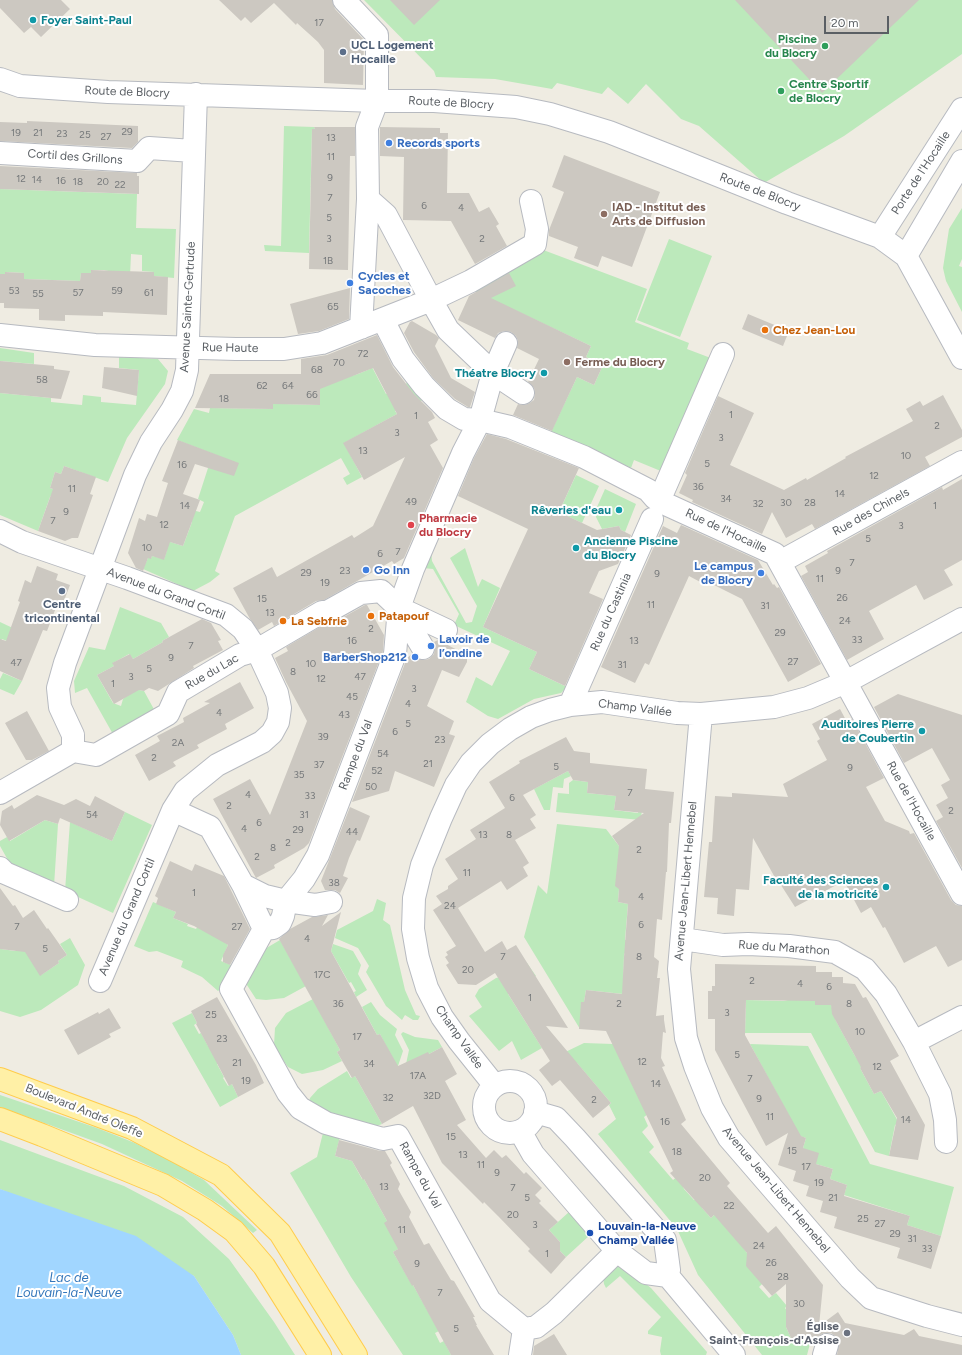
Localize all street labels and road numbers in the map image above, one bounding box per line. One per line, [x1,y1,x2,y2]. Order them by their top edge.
street label: Route de Blocry [84,83,170,101]
street label: Route de Blocry [408,94,494,112]
street label: Porte de l'Hocaille [889,129,953,217]
street label: Cortil des Grillons [27,146,123,168]
street label: Route de Blocry [717,170,803,214]
street label: Avenue Sainte-Gertrude [177,241,199,373]
street label: Rue Haute [202,340,258,356]
street label: Rue des Chinels [830,485,912,539]
street label: Rue de l'Hocaille [683,506,769,556]
street label: Avenue du Grand Cortil [105,565,227,623]
street label: Rue du Castinia [587,571,635,653]
street label: Rue du Lac [183,651,241,693]
street label: Champ Vallée [597,696,673,720]
street label: Rampe du Val [336,718,376,792]
street label: Rue de l'Hocaille [883,759,939,843]
street label: Avenue Jean-Libert Hennebel [672,801,700,961]
street label: Avenue du Grand Cortil [96,856,158,978]
street label: Rue du Marathon [738,938,830,958]
street label: Champ Vallée [432,1003,486,1071]
street label: Boulevard André Oleffe [23,1081,145,1141]
street label: Avenue Jean-Libert Hennebel [719,1124,833,1256]
street label: Rampe du Val [396,1139,444,1211]

